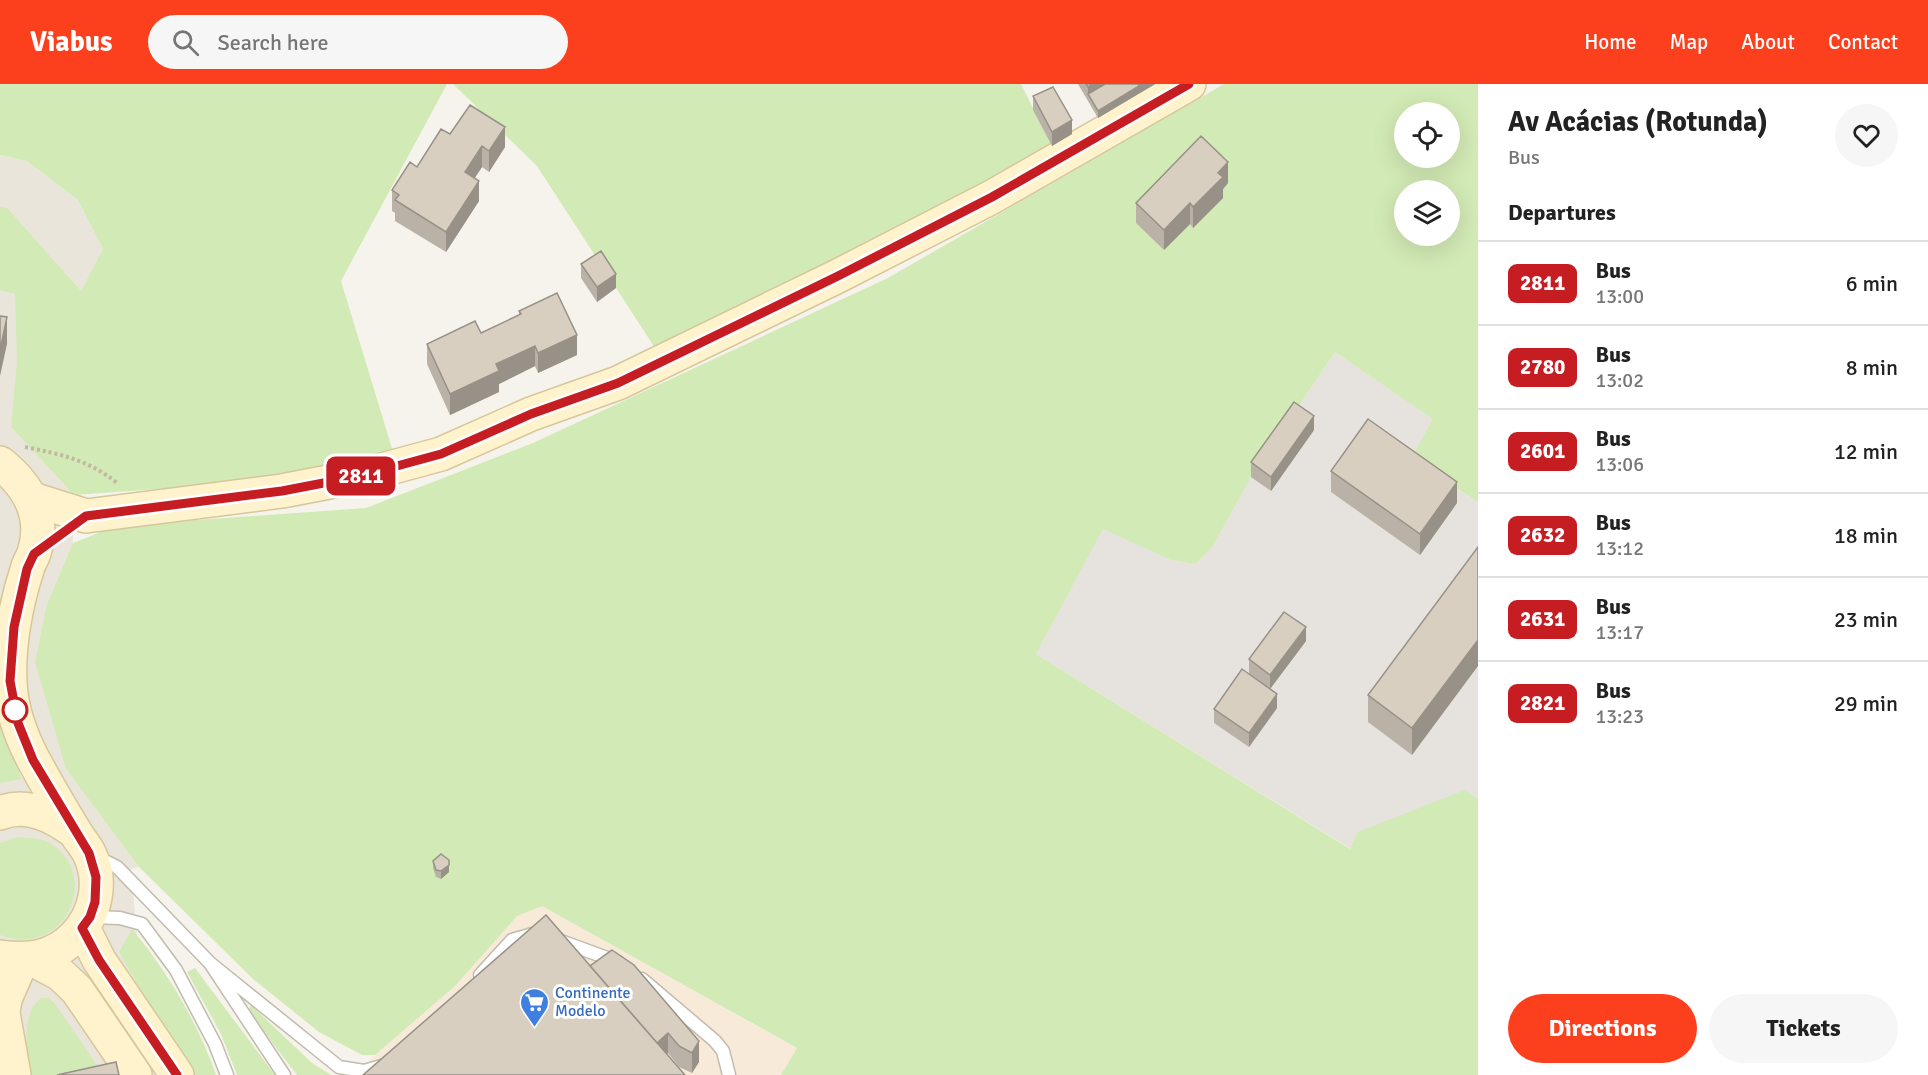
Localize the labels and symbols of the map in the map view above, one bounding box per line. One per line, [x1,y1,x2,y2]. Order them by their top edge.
line badge: 2811 [319,456,403,496]
unlabelled marker [2,697,28,723]
place label: Continente Modelo [555,983,631,1021]
supermarket icon: Continente Modelo [518,986,550,1028]

